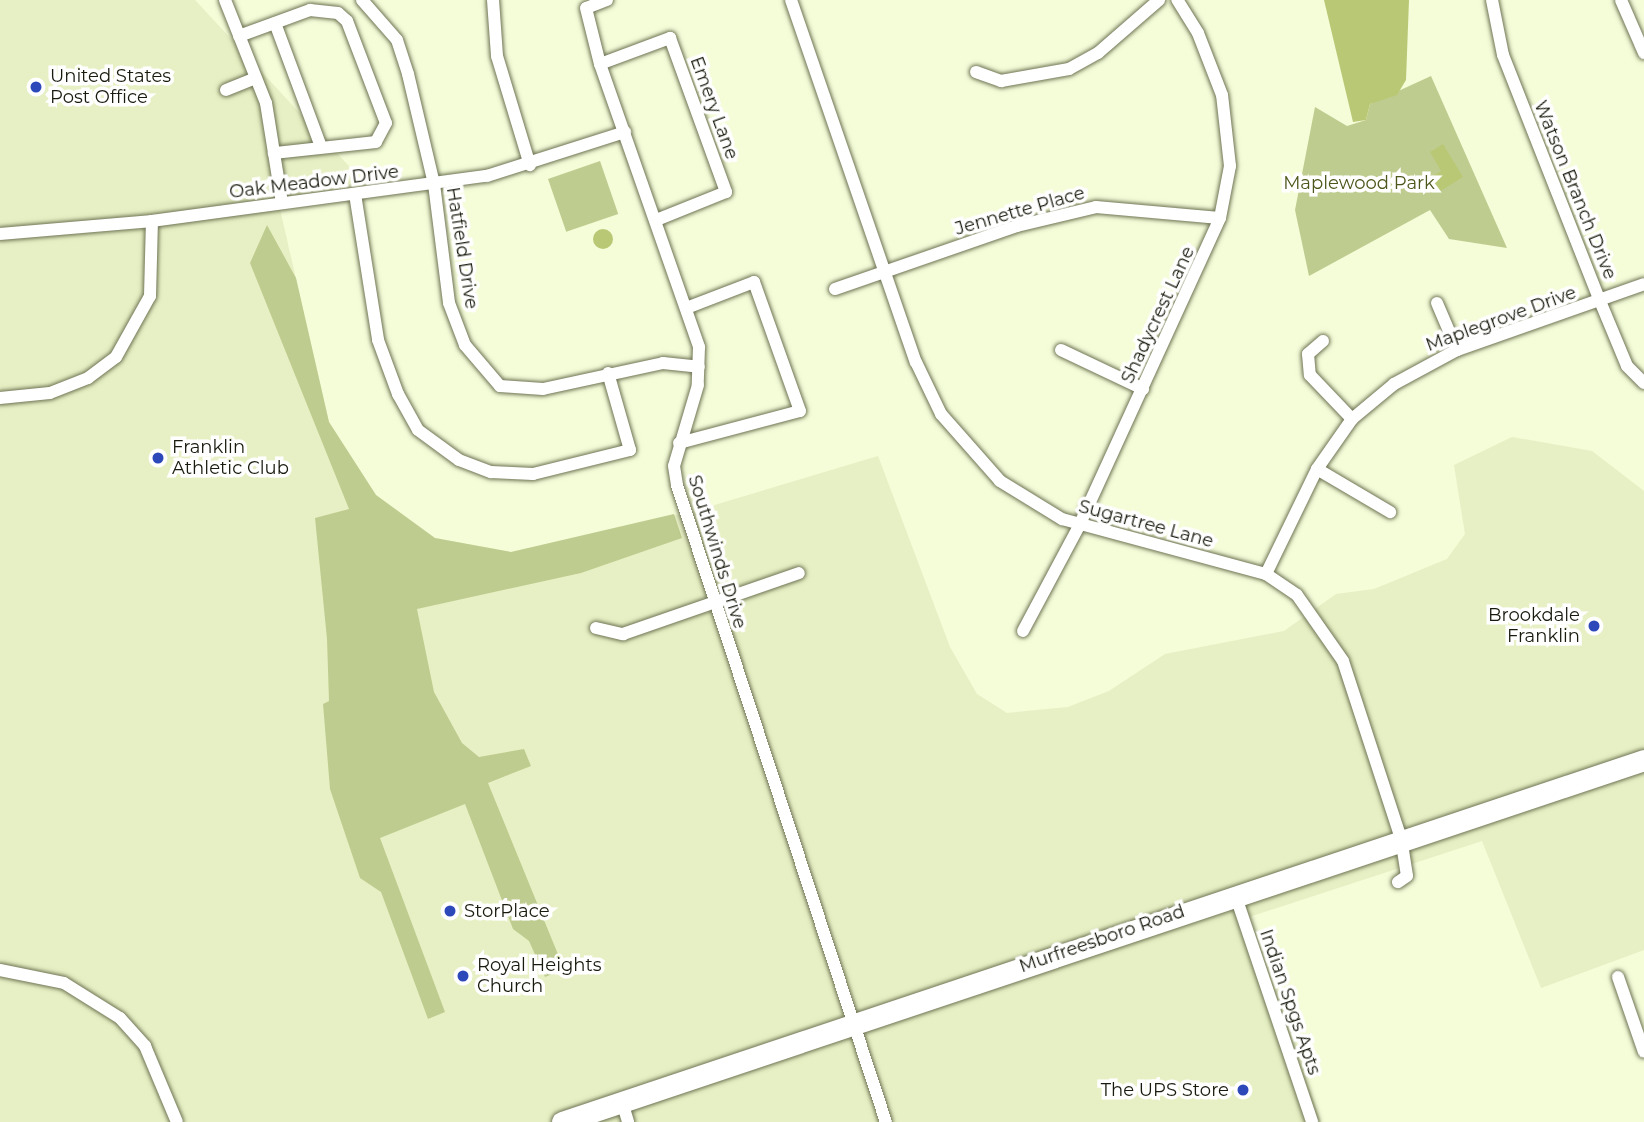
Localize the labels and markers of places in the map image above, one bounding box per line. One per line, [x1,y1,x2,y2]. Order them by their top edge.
place label: United States Post Office [50,66,171,108]
marker: United States Post Office [28,79,44,95]
place label: Franklin Athletic Club [172,437,289,480]
marker: Franklin Athletic Club [150,450,166,466]
place label: Brookdale Franklin [1488,605,1580,648]
marker: Brookdale Franklin [1586,618,1602,634]
place label: StorPlace [464,900,550,922]
marker: StorPlace [442,903,458,919]
place label: Royal Heights Church [477,955,602,998]
marker: Royal Heights Church [455,968,471,984]
place label: The UPS Store [1101,1079,1229,1101]
marker: The UPS Store [1235,1082,1251,1098]

